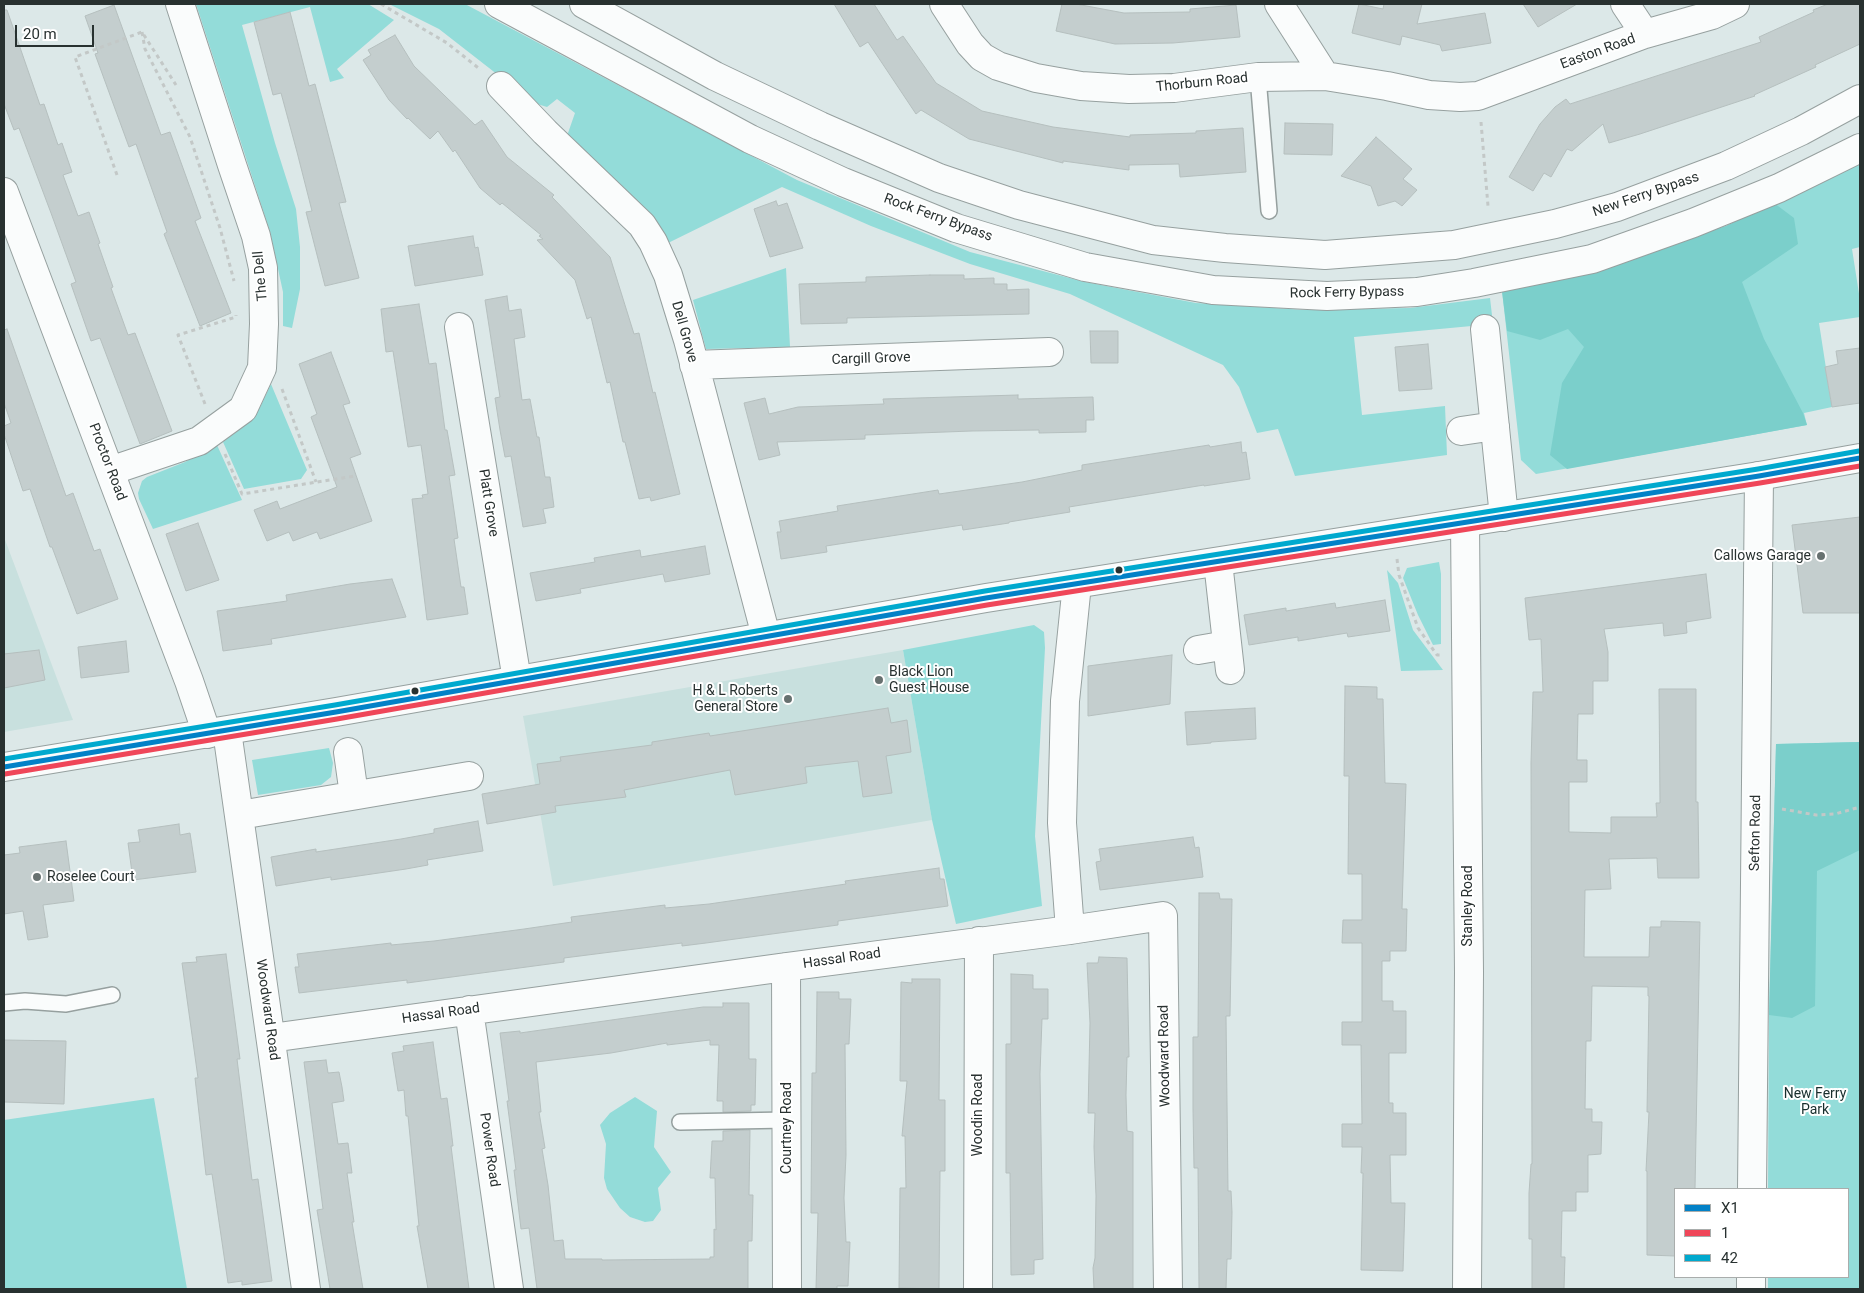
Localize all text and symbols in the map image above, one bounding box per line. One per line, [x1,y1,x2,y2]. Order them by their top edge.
scale bar [18,15,96,47]
text: 20 m [23,25,57,43]
street label: Easton Road [1558,31,1638,73]
street label: Thorburn Road [1155,70,1249,96]
street label: New Ferry Bypass [1591,169,1701,221]
street label: Rock Ferry Bypass [881,191,995,245]
street label: The Dell [250,250,272,302]
street label: Rock Ferry Bypass [1290,284,1404,302]
street label: Dell Grove [667,299,701,365]
street label: Cargill Grove [831,349,911,369]
street label: Proctor Road [85,421,129,503]
street label: Platt Grove [474,468,502,538]
place label: Callows Garage [1714,548,1811,564]
marker: Callows Garage [1815,550,1827,562]
unlabelled marker [1114,565,1124,575]
place label: Black Lion Guest House [889,664,969,696]
marker: Black Lion Guest House [873,674,885,686]
place label: H & L Roberts General Store [693,683,778,716]
unlabelled marker [410,686,420,696]
marker: H & L Roberts General Store [782,693,794,705]
street label: Sefton Road [1747,795,1765,871]
street label: Stanley Road [1460,865,1476,947]
place label: Roselee Court [47,869,134,885]
marker: Roselee Court [31,871,43,883]
street label: Hassal Road [802,945,882,973]
street label: Woodward Road [252,958,282,1062]
street label: Hassal Road [401,1000,481,1028]
street label: Woodward Road [1156,1005,1174,1107]
street label: Woodin Road [970,1074,986,1156]
street label: Courtney Road [779,1082,795,1174]
park label: New Ferry Park [1784,1086,1846,1118]
street label: Power Road [475,1112,503,1188]
legend [1674,1188,1849,1278]
text: X1 [1721,1199,1739,1217]
text: 1 [1721,1224,1729,1242]
text: 42 [1721,1249,1738,1267]

